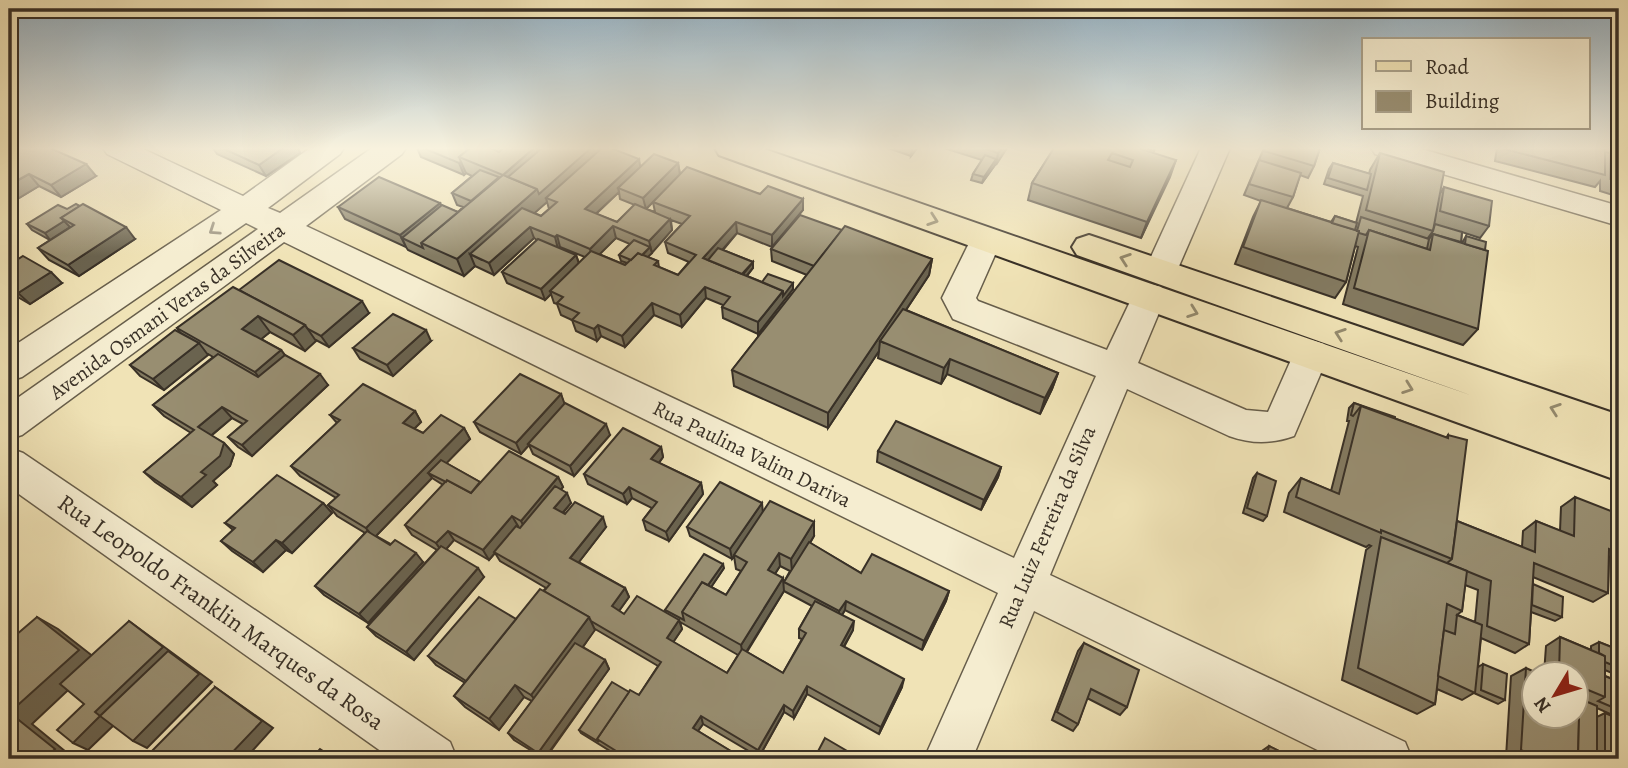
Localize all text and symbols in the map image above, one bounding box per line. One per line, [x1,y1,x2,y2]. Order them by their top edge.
legend [1362,38,1590,130]
text: Road [1425,53,1469,81]
text: Building [1425,87,1500,115]
one-way arrow [926,212,938,226]
street label: Avenida Osmani Veras da Silveira [43,216,291,407]
one-way arrow [208,222,221,235]
one-way arrow [1119,253,1132,267]
one-way arrow [1187,304,1199,318]
one-way arrow [1334,328,1346,342]
one-way arrow [1401,380,1413,394]
street label: Rua Paulina Valim Dariva [648,394,856,514]
one-way arrow [1549,403,1561,417]
street label: Rua Luiz Ferreira da Silva [992,421,1102,633]
street label: Rua Leopoldo Franklin Marques da Rosa [51,487,391,738]
north arrow [1520,660,1590,730]
text: N [1528,691,1557,718]

